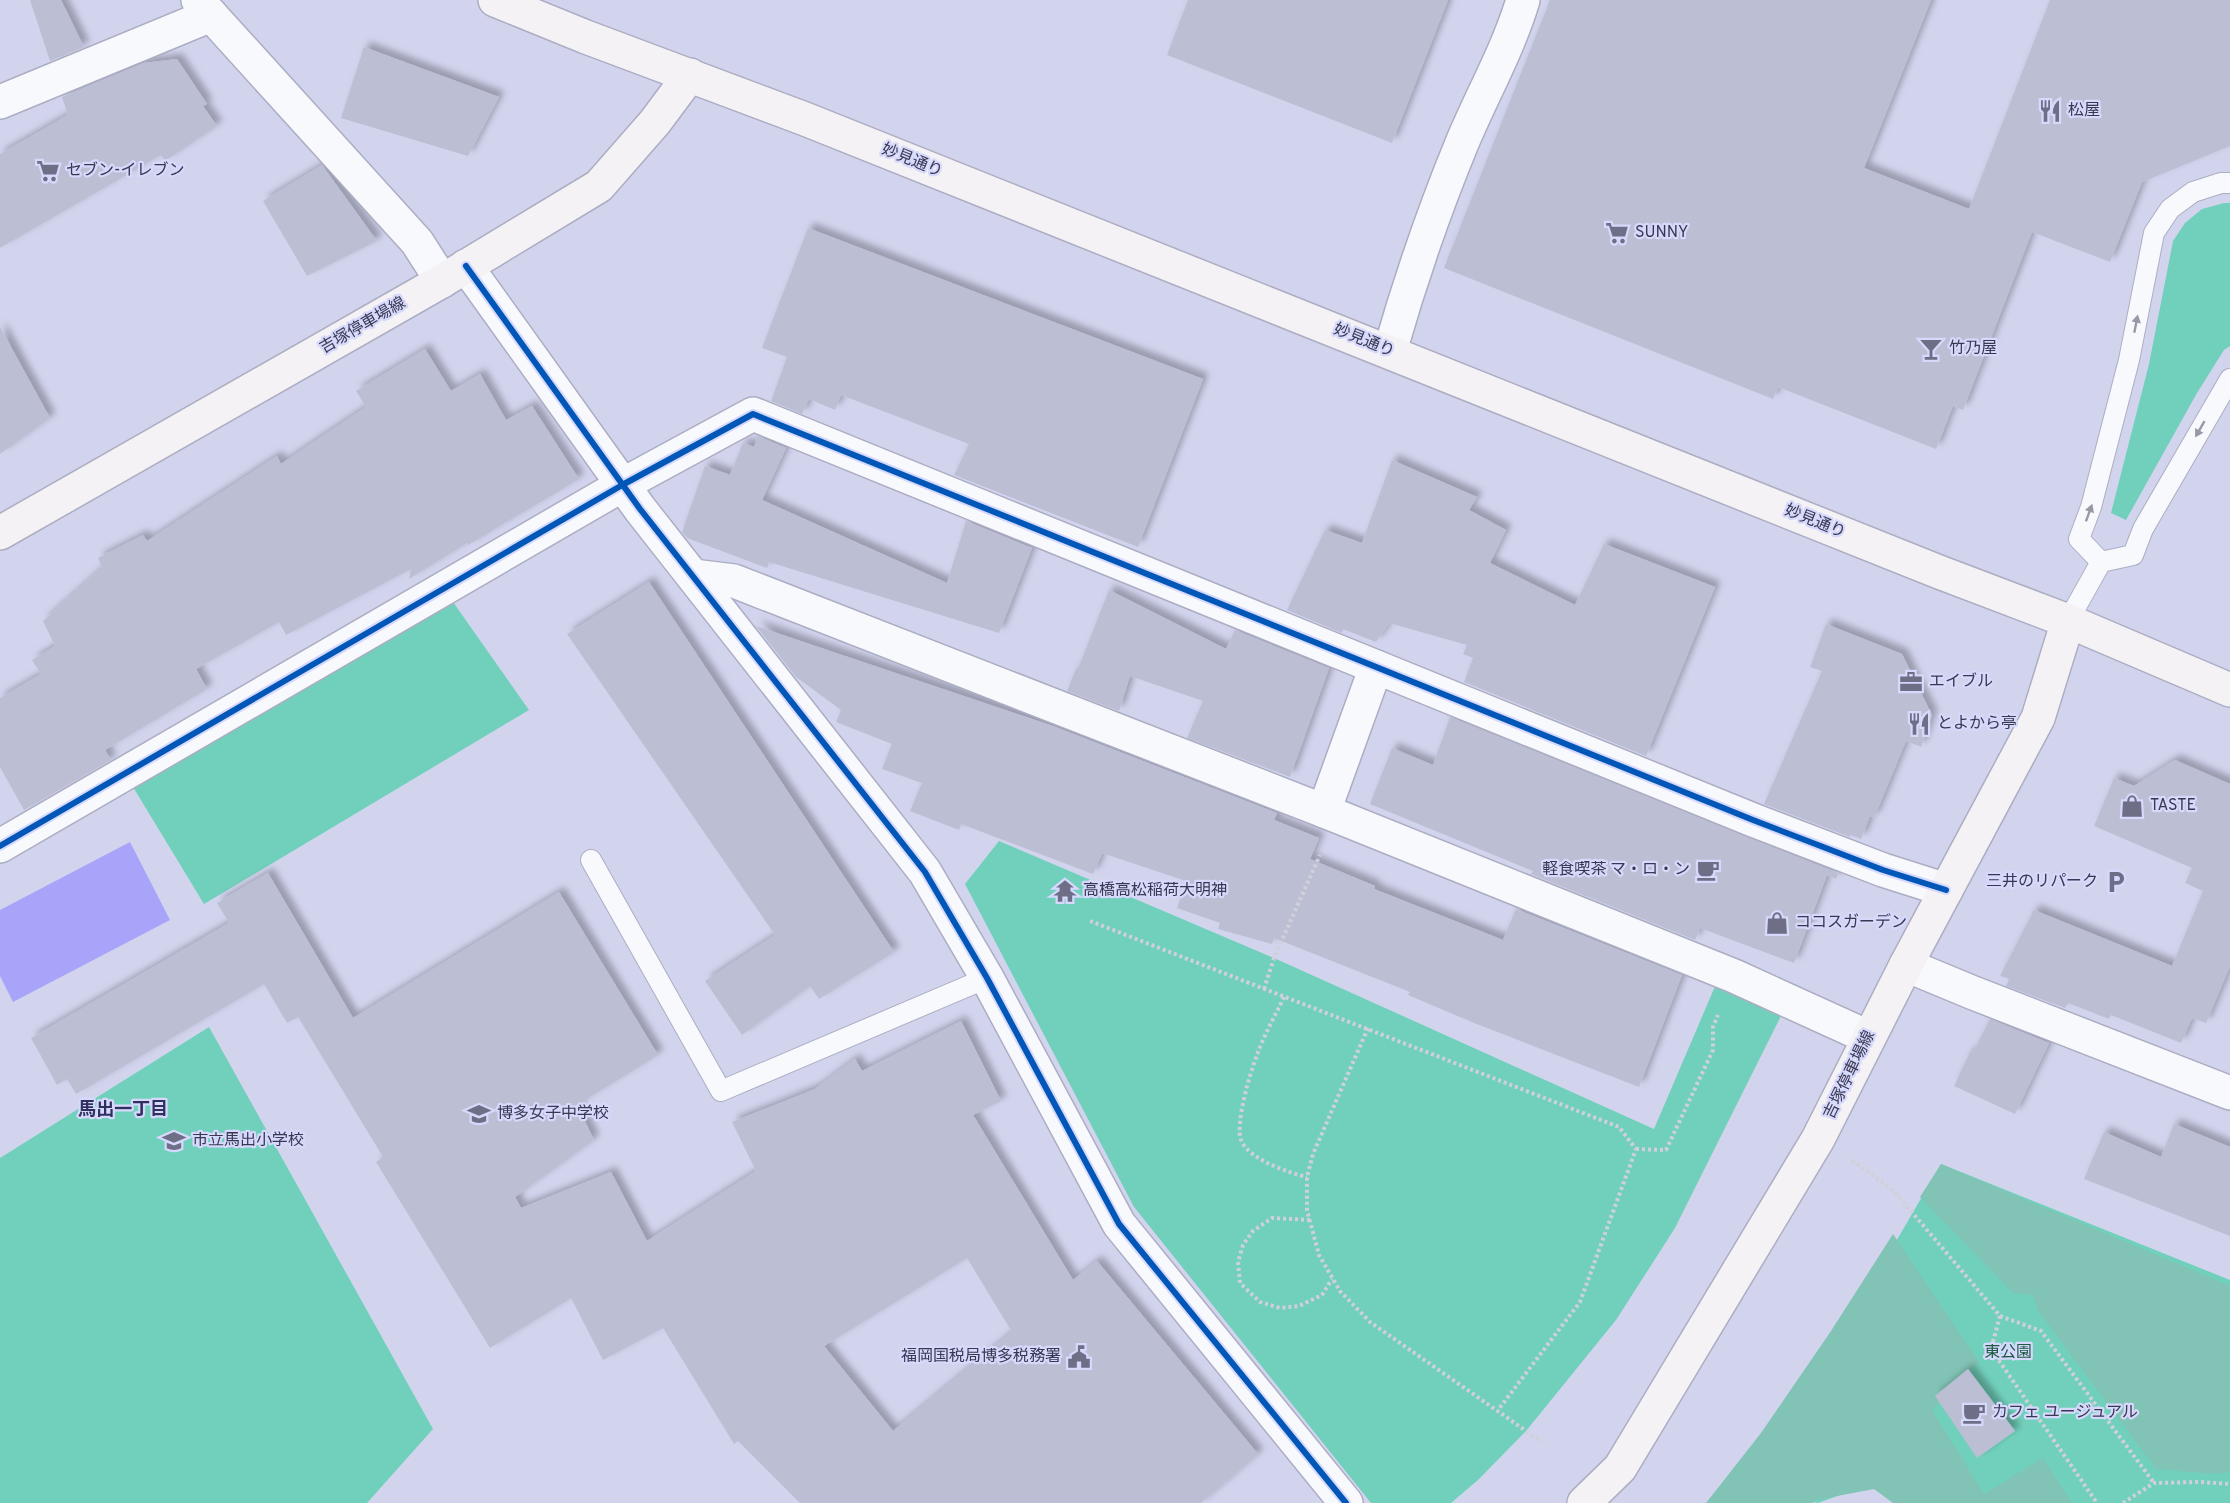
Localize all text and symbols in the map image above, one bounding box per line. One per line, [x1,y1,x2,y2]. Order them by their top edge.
restaurant icon: 松屋 [2037,98,2063,124]
place label: 松屋 [2068,101,2100,121]
street label: 妙見通り [879,140,945,182]
supermarket icon: セブン-イレブン [35,158,61,184]
place label: セブン-イレブン [66,161,184,181]
supermarket icon: SUNNY [1604,220,1630,246]
place label: SUNNY [1635,223,1688,243]
street label: 吉塚停車場線 [316,293,410,359]
one-way arrow [2132,315,2141,334]
street label: 妙見通り [1331,320,1397,362]
bar icon: 竹乃屋 [1918,336,1944,362]
place label: 竹乃屋 [1949,339,1997,359]
one-way arrow [2195,421,2205,438]
street label: 妙見通り [1782,501,1848,543]
one-way arrow [2084,504,2094,522]
office icon: エイブル [1898,669,1924,695]
place label: エイブル [1929,672,1993,692]
restaurant icon: とよから亭 [1906,711,1932,737]
place label: とよから亭 [1937,714,2017,734]
shop icon: TASTE [2119,793,2145,819]
place label: TASTE [2150,796,2196,816]
cafe icon: 軽食喫茶 マ・ロ・ン [1695,857,1721,883]
place label: 軽食喫茶 マ・ロ・ン [1542,860,1690,880]
parking icon: 三井のリパーク [2103,869,2129,895]
place label: 三井のリパーク [1986,872,2098,892]
temple icon: 高橋高松稲荷大明神 [1052,878,1078,904]
place label: 高橋高松稲荷大明神 [1083,881,1227,901]
shop icon: ココスガーデン [1764,910,1790,936]
place label: ココスガーデン [1795,913,1907,933]
street label: 吉塚停車場線 [1820,1027,1880,1123]
district label: 馬出一丁目 [78,1099,168,1122]
school or university icon: 博多女子中学校 [466,1101,492,1127]
place label: 博多女子中学校 [497,1104,609,1124]
school or university icon: 市立馬出小学校 [161,1128,187,1154]
place label: 市立馬出小学校 [192,1131,304,1151]
park label: 東公園 [1984,1343,2032,1363]
public building icon: 福岡国税局博多税務署 [1066,1344,1092,1370]
place label: 福岡国税局博多税務署 [901,1347,1061,1367]
cafe icon: カフェ ユージュアル [1961,1400,1987,1426]
place label: カフェ ユージュアル [1992,1403,2138,1423]

